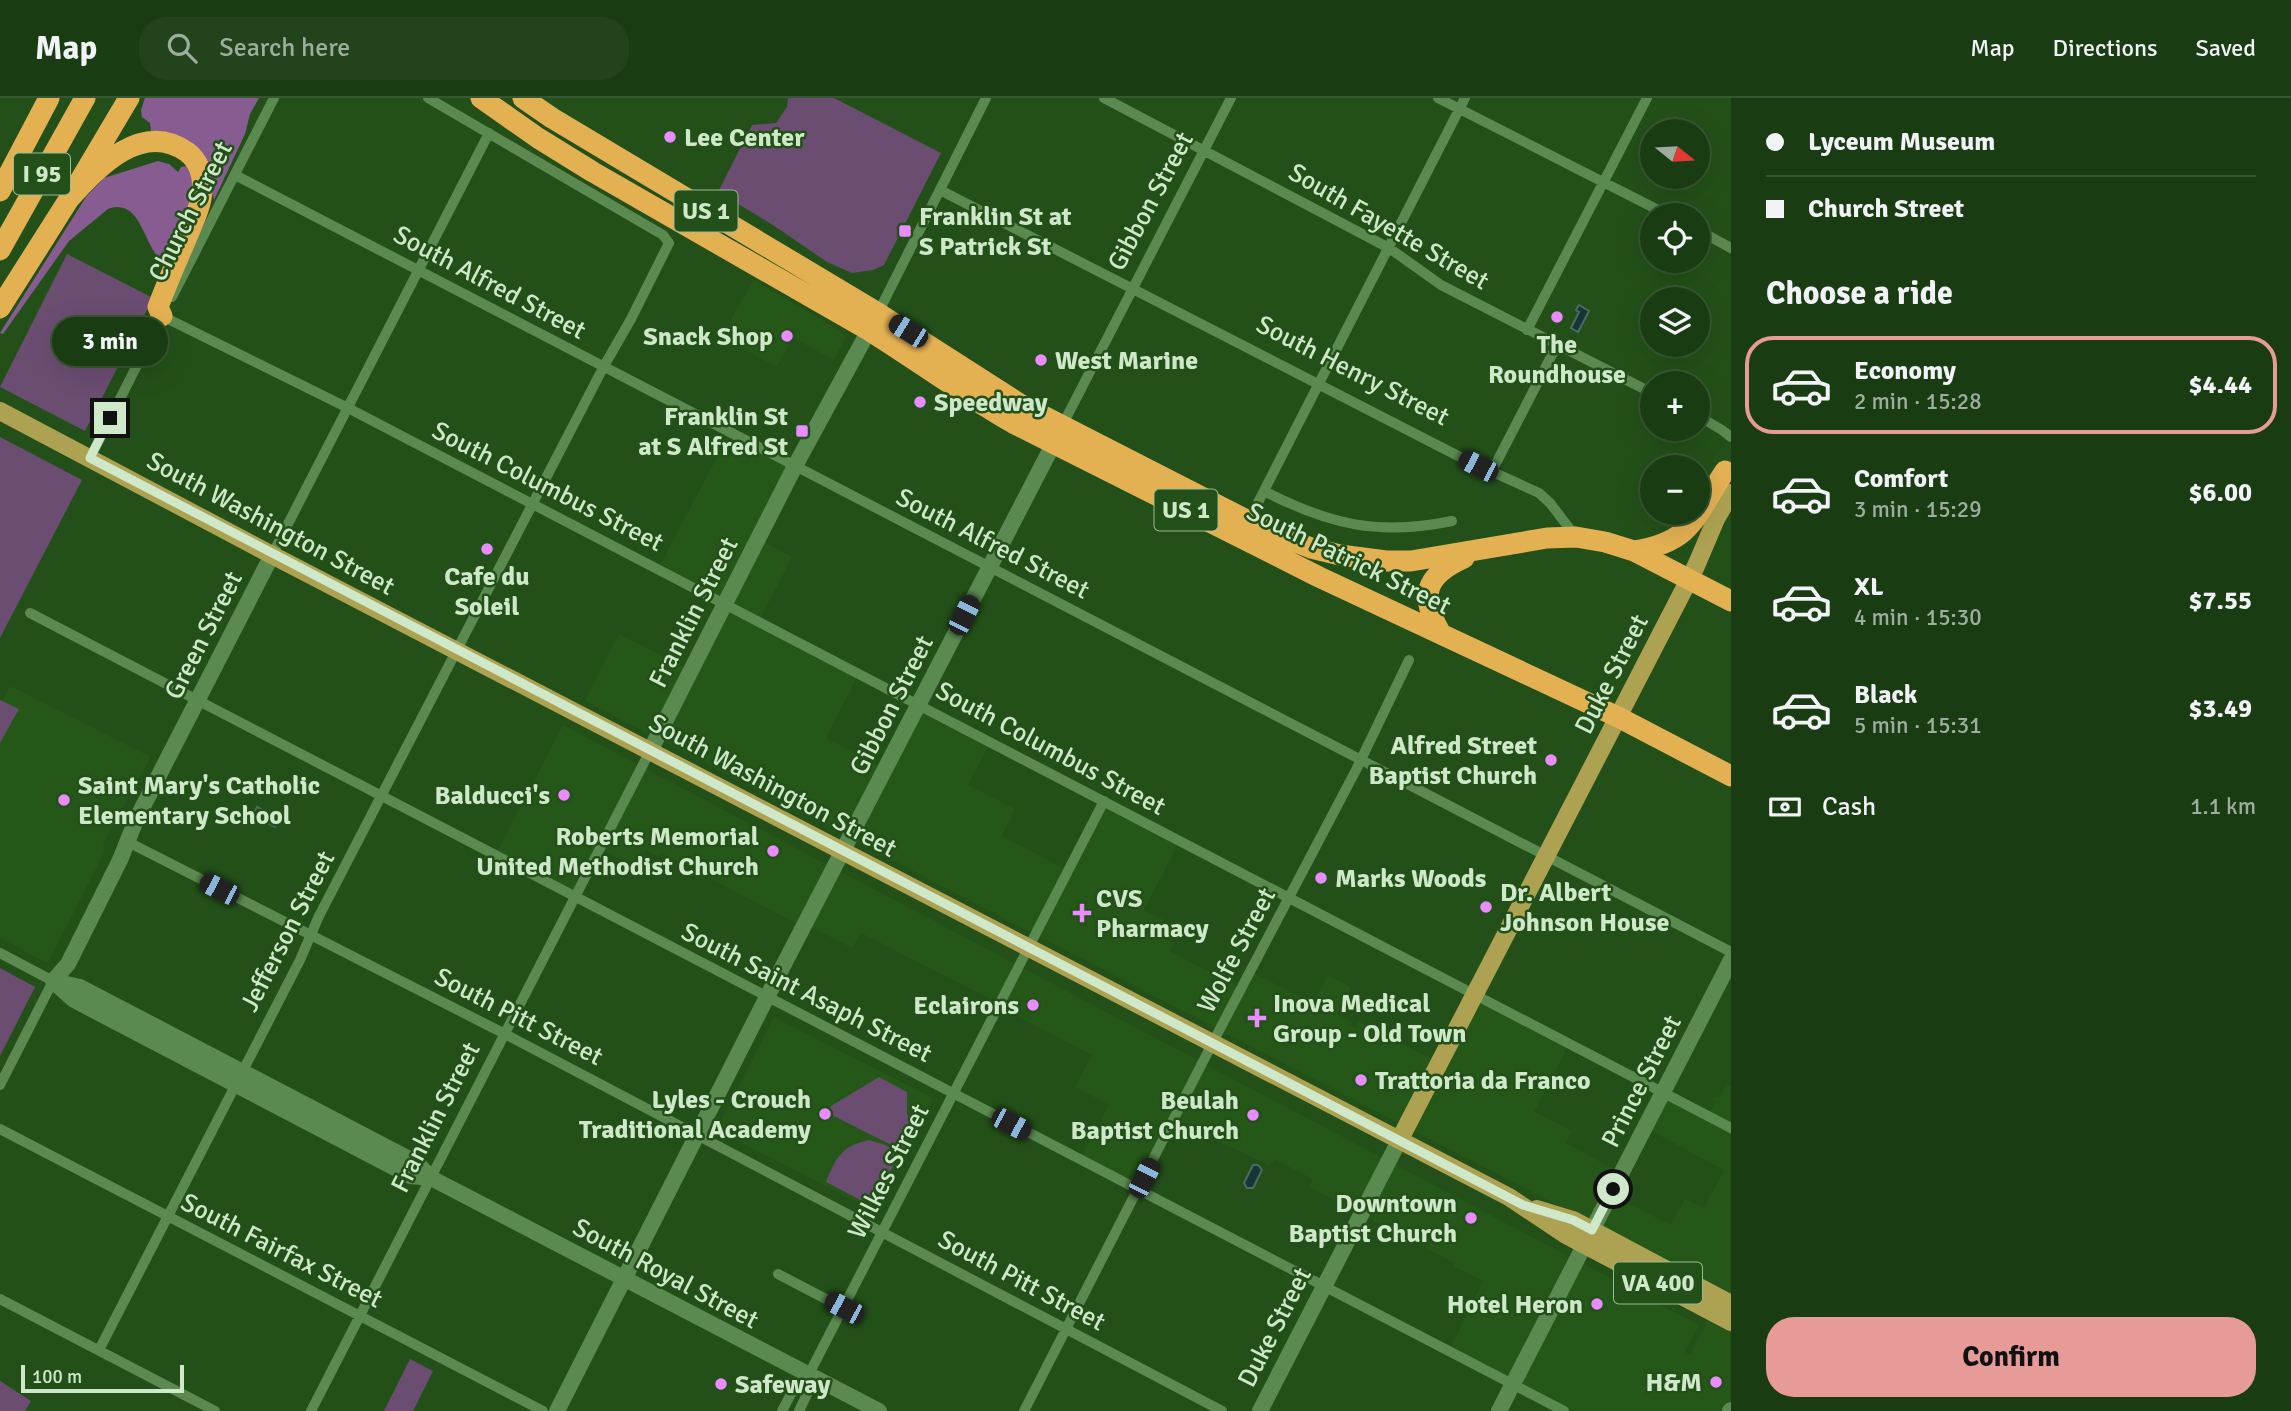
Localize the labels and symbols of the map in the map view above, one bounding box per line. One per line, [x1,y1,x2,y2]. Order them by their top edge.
north arrow [1640,119,1710,189]
place label: Lee Center [684,122,805,154]
street label: Gibbon Street [1101,127,1201,276]
marker: Lee Center [662,129,678,145]
street label: Church Street [142,136,240,287]
road number: I 95 [14,154,70,194]
street label: South Fayette Street [1283,157,1494,297]
road number: US 1 [674,190,738,232]
place label: Franklin St at S Patrick St [919,201,1072,263]
street label: South Alfred Street [388,219,591,347]
marker: Franklin St at S Patrick St [897,223,913,239]
street label: South Henry Street [1251,309,1454,433]
marker: The Roundhouse [1549,309,1565,325]
car [885,311,932,351]
callout: 3 min [52,316,168,366]
place label: Snack Shop [643,321,773,353]
marker: Snack Shop [779,328,795,344]
place label: The Roundhouse [1488,329,1626,391]
place label: West Marine [1055,345,1198,377]
marker: West Marine [1033,352,1049,368]
place label: Speedway [934,387,1048,419]
marker: Speedway [912,394,928,410]
place label: Franklin St at S Alfred St [638,401,788,463]
route end [94,402,126,434]
street label: South Columbus Street [427,415,669,559]
marker: Franklin St at S Alfred St [794,423,810,439]
street label: South Washington Street [141,445,400,603]
car [1455,447,1502,485]
street label: South Alfred Street [890,481,1095,606]
road number: US 1 [1154,489,1218,530]
street label: South Patrick Street [1241,496,1456,622]
street label: Franklin Street [642,532,746,693]
marker: Cafe du Soleil [479,541,495,557]
place label: Cafe du Soleil [444,561,530,623]
street label: Green Street [158,566,250,705]
car [946,592,983,638]
street label: Duke Street [1568,609,1656,740]
street label: Gibbon Street [843,630,941,781]
street label: South Columbus Street [930,675,1171,823]
street label: South Washington Street [643,707,902,865]
place label: Alfred Street Baptist Church [1369,730,1537,792]
marker: Alfred Street Baptist Church [1543,752,1559,768]
place label: Saint Mary's Catholic Elementary School [78,770,320,832]
place label: Balducci's [434,780,550,812]
marker: Balducci's [556,787,572,803]
marker: Saint Mary's Catholic Elementary School [56,792,72,808]
place label: Roberts Memorial United Methodist Church [476,821,759,883]
marker: Roberts Memorial United Methodist Church [765,843,781,859]
street label: Jefferson Street [234,846,342,1017]
place label: Marks Woods [1335,863,1486,895]
car [196,870,243,908]
marker: Marks Woods [1313,870,1329,886]
place label: Dr. Albert Johnson House [1500,877,1669,939]
street label: Wolfe Street [1191,882,1283,1018]
place label: CVS Pharmacy [1096,883,1209,945]
marker: Dr. Albert Johnson House [1478,899,1494,915]
marker: CVS Pharmacy [1074,905,1090,921]
street label: South Saint Asaph Street [676,916,937,1070]
street label: South Pitt Street [429,961,608,1073]
place label: Inova Medical Group - Old Town [1273,988,1466,1050]
place label: Eclairons [913,990,1019,1022]
marker: Eclairons [1025,997,1041,1013]
marker: Inova Medical Group - Old Town [1247,1008,1267,1028]
street label: Prince Street [1595,1010,1689,1153]
street label: Franklin Street [384,1037,488,1198]
place label: Trattoria da Franco [1375,1065,1590,1097]
marker: Trattoria da Franco [1353,1072,1369,1088]
place label: Lyles - Crouch Traditional Academy [579,1084,811,1146]
place label: Beulah Baptist Church [1071,1085,1239,1147]
street label: Wilkes Street [841,1099,937,1244]
car [988,1105,1035,1143]
marker: Lyles - Crouch Traditional Academy [817,1106,833,1122]
marker: Beulah Baptist Church [1245,1107,1261,1123]
car [1126,1155,1163,1201]
route start [1597,1173,1629,1205]
street label: South Fairfax Street [175,1186,388,1315]
place label: Downtown Baptist Church [1289,1188,1457,1250]
marker: Downtown Baptist Church [1463,1210,1479,1226]
street label: South Royal Street [567,1211,764,1336]
street label: South Pitt Street [933,1223,1110,1338]
street label: Duke Street [1231,1262,1319,1393]
road number: VA 400 [1614,1262,1702,1303]
car [821,1289,868,1327]
place label: Hotel Heron [1447,1289,1583,1321]
marker: Hotel Heron [1589,1296,1605,1312]
scale bar [21,1362,184,1394]
place label: H&M [1645,1367,1702,1399]
place label: Safeway [735,1369,830,1401]
marker: H&M [1708,1374,1724,1390]
marker: Safeway [713,1376,729,1392]

